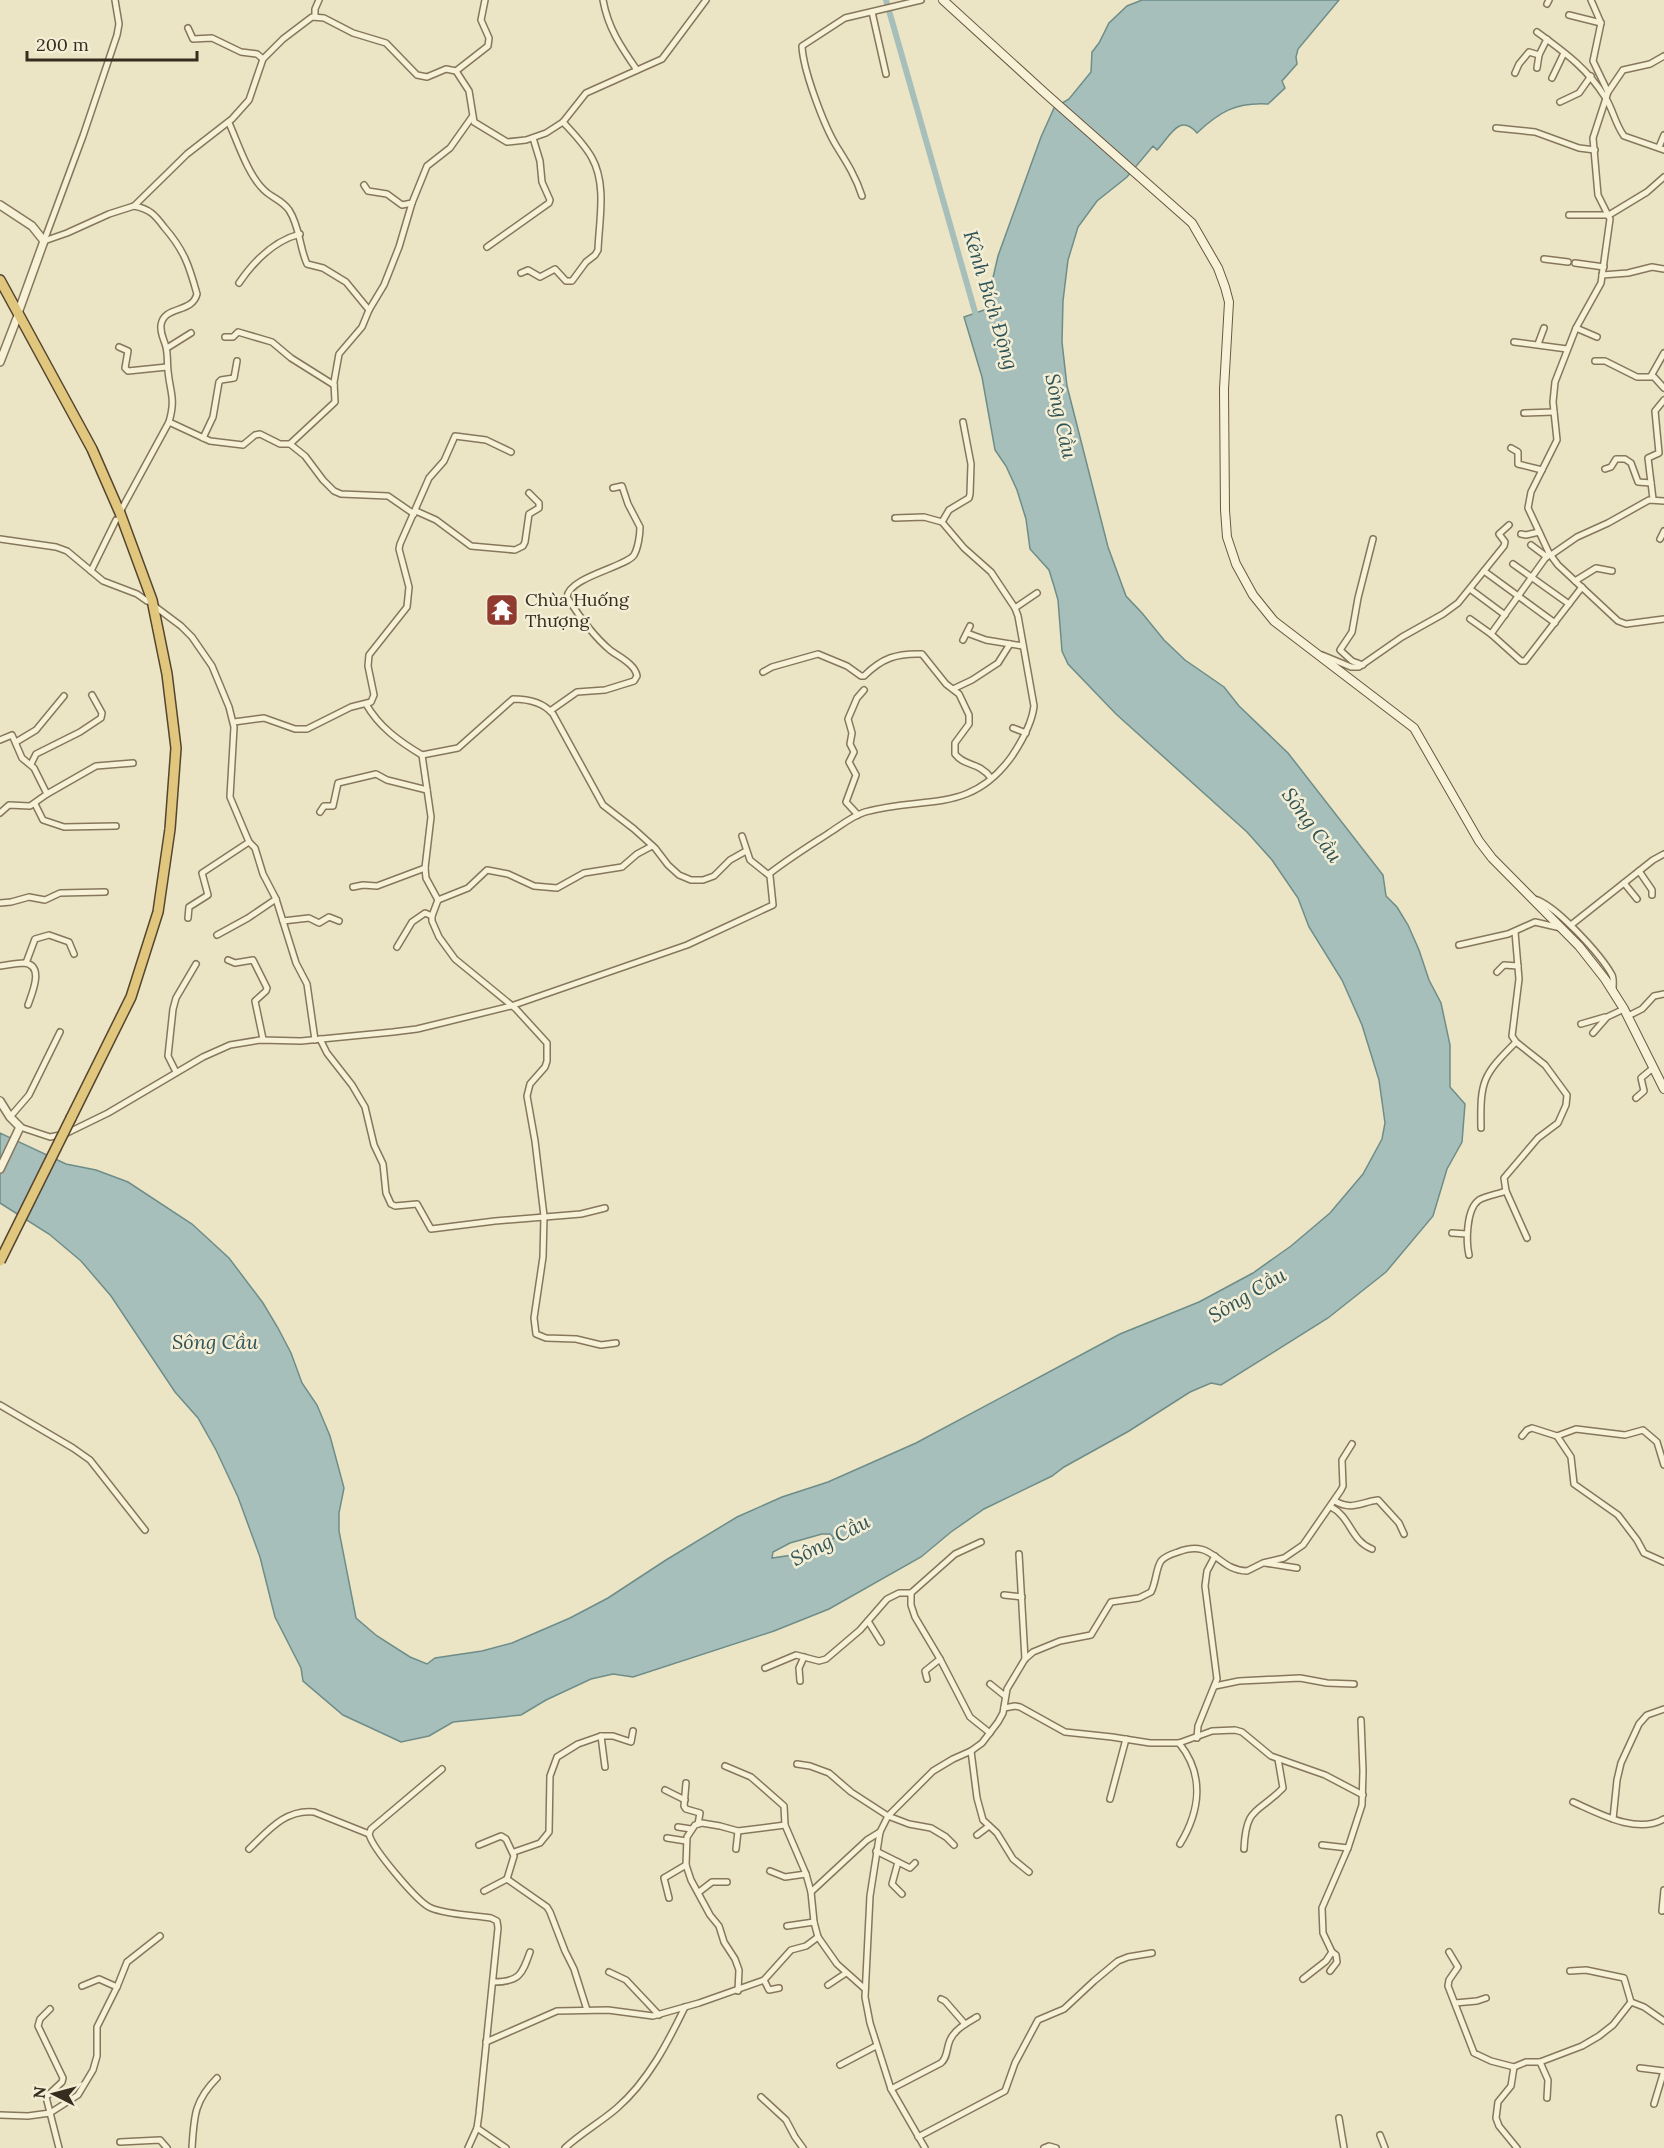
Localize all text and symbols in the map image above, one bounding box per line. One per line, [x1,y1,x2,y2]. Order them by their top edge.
scale bar [27,24,196,62]
text: 200 m [36,33,89,56]
water label: Kênh Bích Động [958,227,1025,372]
water label: Sông Cầu [1040,371,1083,461]
place label: Chùa Huống Thượng [525,588,630,632]
temple icon: Chùa Huống Thượng [484,592,520,628]
water label: Sông Cầu [1277,782,1348,867]
water label: Sông Cầu [1203,1262,1290,1327]
water label: Sông Cầu [172,1329,258,1354]
water label: Sông Cầu [786,1508,874,1571]
north arrow [24,2064,84,2124]
text: N [28,2085,50,2100]

